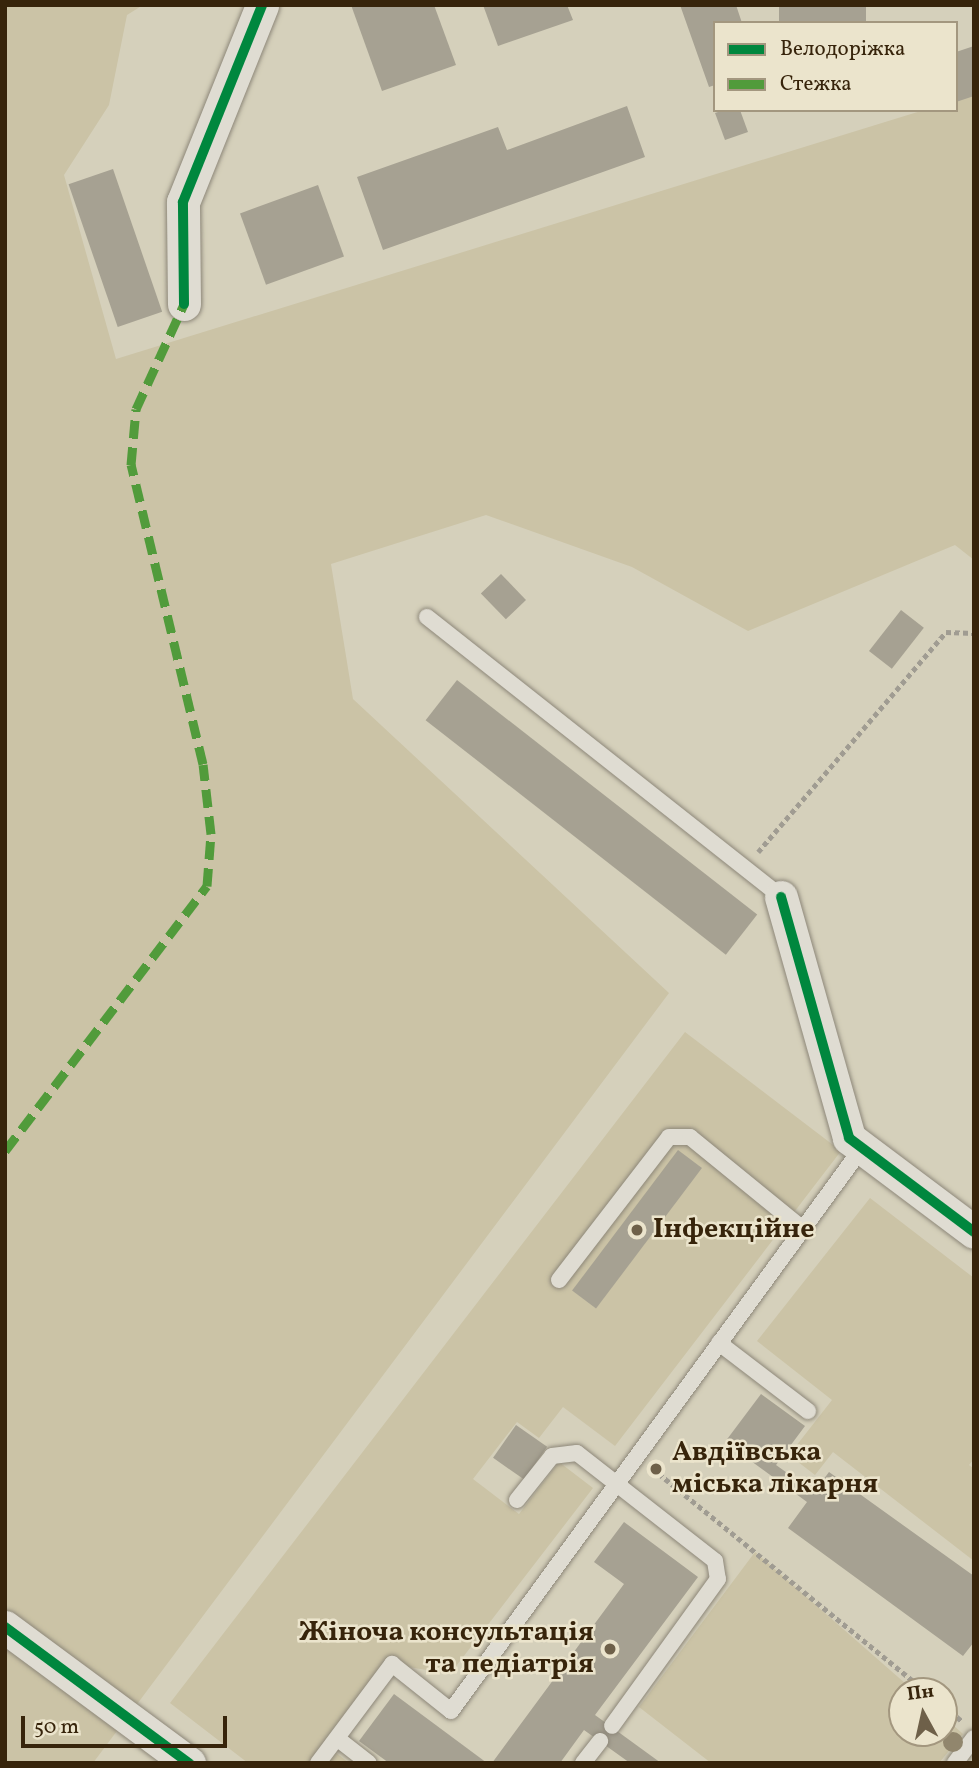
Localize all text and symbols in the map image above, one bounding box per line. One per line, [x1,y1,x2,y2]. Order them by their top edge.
legend [713,21,958,112]
text: Велодоріжка [780,35,905,64]
text: Стежка [780,70,852,99]
place label: Інфекційне [653,1213,815,1247]
marker: Інфекційне [627,1220,647,1240]
place label: Авдіївська міська лікарня [672,1436,878,1502]
marker: Авдіївська міська лікарня [646,1459,666,1479]
place label: Жіноча консультація та педіатрія [299,1616,594,1682]
marker: Жіноча консультація та педіатрія [600,1639,620,1659]
north arrow [888,1677,958,1747]
text: Пн [905,1678,936,1708]
scale bar [24,1702,231,1746]
text: 50 m [34,1713,79,1742]

